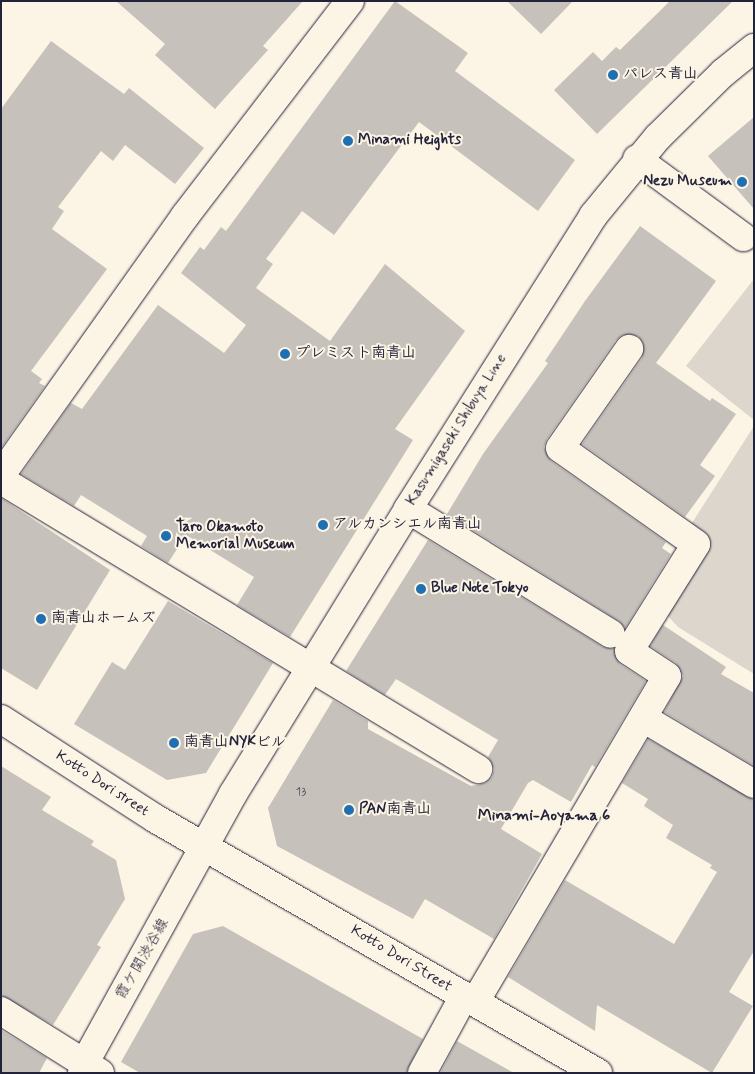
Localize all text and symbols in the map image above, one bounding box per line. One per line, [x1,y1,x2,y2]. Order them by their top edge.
place label: パレス青山 [623,66,698,84]
marker: パレス青山 [607,69,619,81]
place label: Minami Heights [358,132,461,150]
marker: Minami Heights [342,135,354,147]
place label: Nezu Museum [639,173,732,191]
marker: Nezu Museum [736,176,748,188]
place label: プレミスト南青山 [295,345,415,363]
marker: プレミスト南青山 [279,348,291,360]
street label: Kasumigaseki Shibuya Line [403,352,511,508]
place label: アルカンシエル南青山 [333,516,483,534]
place label: Taro Okamoto Memorial Museum [176,518,302,553]
marker: アルカンシエル南青山 [317,519,329,531]
marker: Taro Okamoto Memorial Museum [160,530,172,542]
place label: Blue Note Tokyo [431,580,528,598]
marker: Blue Note Tokyo [415,583,427,595]
place label: 南青山ホームズ [51,610,156,628]
marker: 南青山ホームズ [35,613,47,625]
place label: 南青山NYKビル [184,734,286,752]
marker: 南青山NYKビル [168,737,180,749]
street label: Kotto Dori street [52,747,152,821]
house number: 13 [296,786,306,800]
place label: PAN南青山 [359,801,432,819]
marker: PAN南青山 [343,804,355,816]
district label: Minami-Aoyama 6 [478,806,610,826]
street label: 霞ケ関渋谷線 [113,916,173,1002]
street label: Kotto Dori Street [347,922,455,996]

